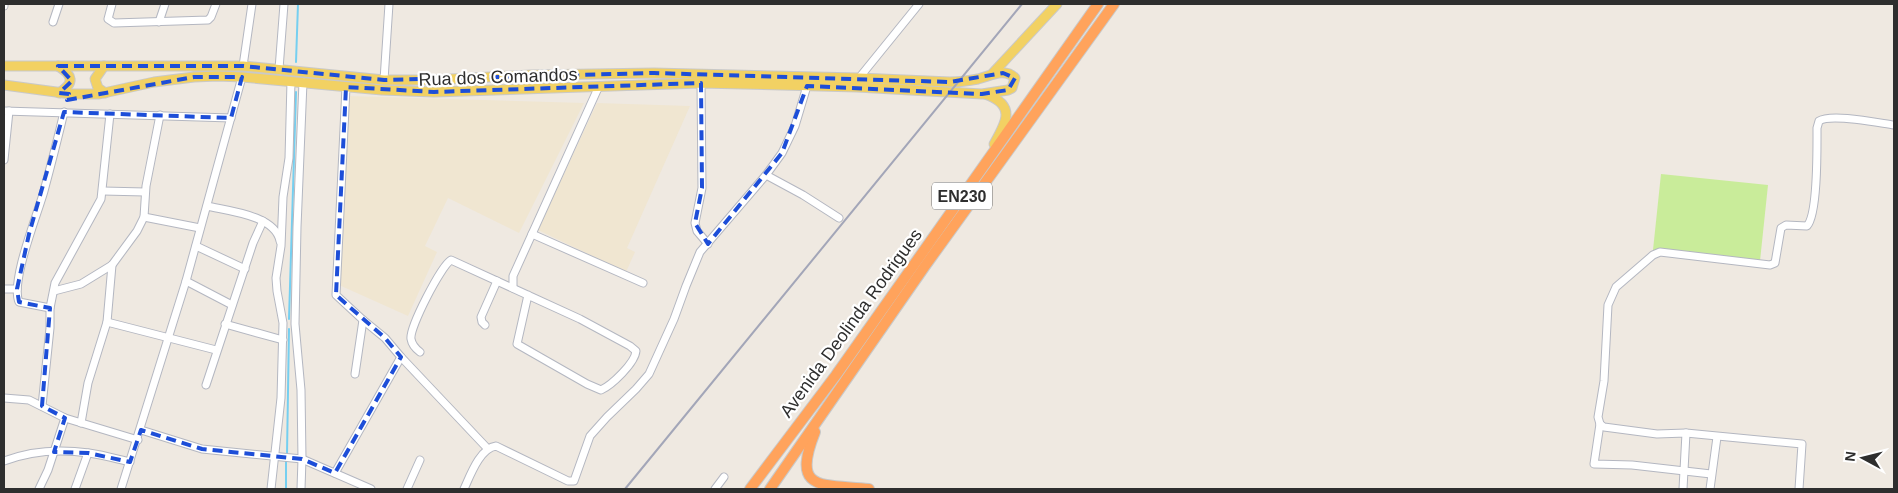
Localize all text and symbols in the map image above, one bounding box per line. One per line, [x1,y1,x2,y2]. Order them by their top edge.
street label: Rua dos Comandos [418,64,578,90]
road number: EN230 [932,182,992,210]
street label: Avenida Deolinda Rodrigues [776,225,926,421]
north arrow [1838,433,1888,483]
text: N [1842,450,1859,462]

